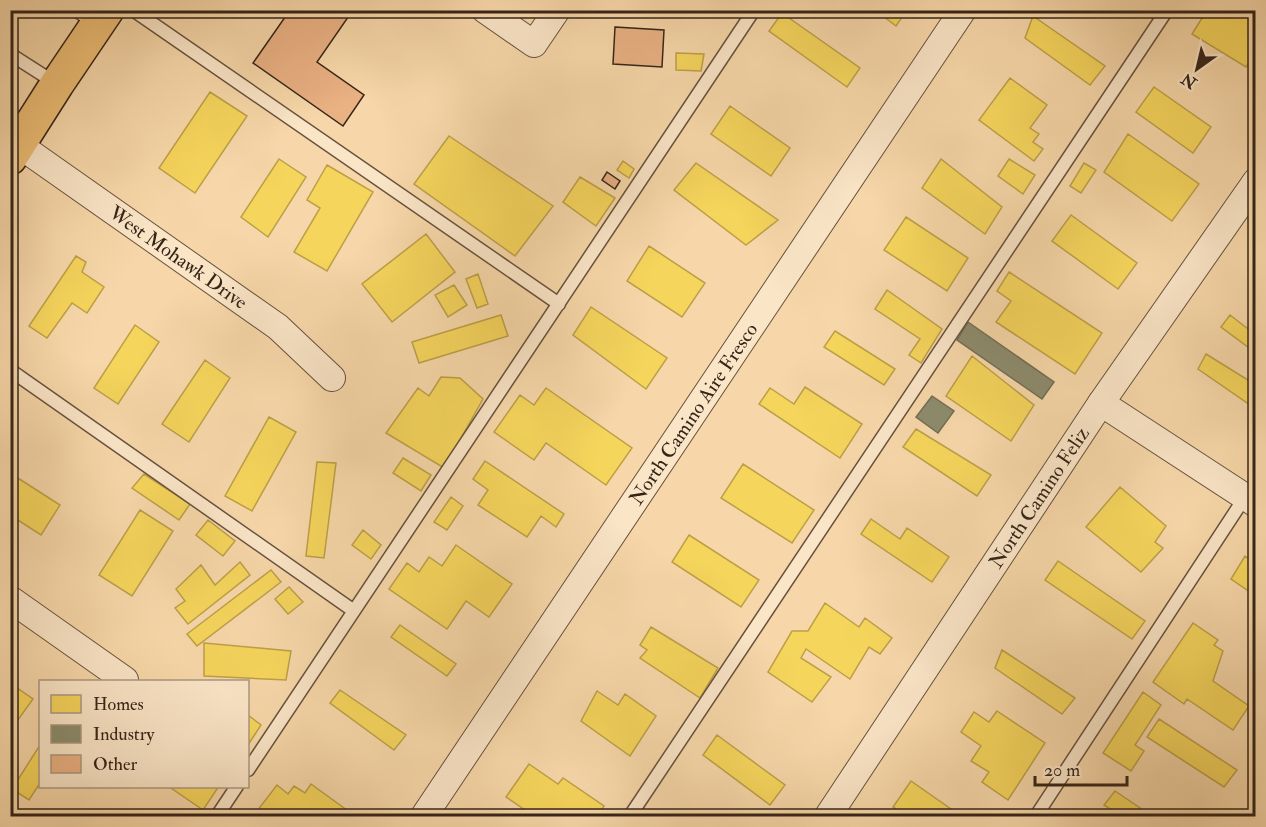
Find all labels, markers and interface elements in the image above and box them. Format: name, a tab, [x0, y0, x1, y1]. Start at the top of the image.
north arrow	[1167, 39, 1227, 99]
text: N	[1177, 68, 1202, 93]
street label: West Mohawk Drive	[103, 200, 252, 315]
street label: North Camino Aire Fresco	[624, 318, 763, 510]
street label: North Camino Feliz	[983, 422, 1095, 573]
legend	[39, 680, 249, 788]
text: Homes	[93, 693, 144, 716]
text: Industry	[93, 723, 155, 746]
scale bar	[1035, 749, 1126, 787]
text: Other	[93, 753, 137, 776]
text: 20 m	[1044, 759, 1080, 782]

